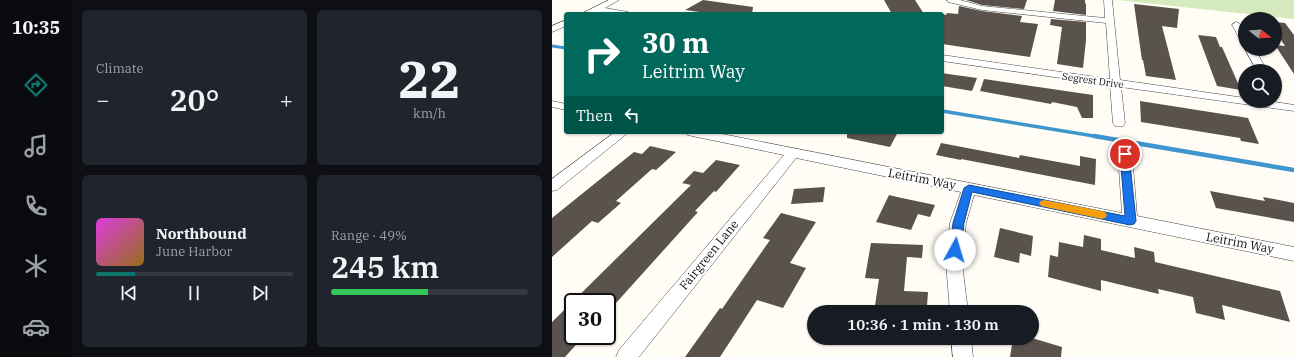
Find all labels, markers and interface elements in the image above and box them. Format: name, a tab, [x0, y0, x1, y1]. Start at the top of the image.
north arrow	[1238, 12, 1282, 56]
map controls	[1238, 12, 1282, 108]
text: 10:35	[12, 16, 60, 39]
text: 30 m	[642, 24, 709, 61]
icon: right	[576, 28, 628, 80]
text: 22	[398, 45, 461, 112]
text: Climate	[96, 60, 143, 77]
text: Leitrim Way	[642, 60, 745, 83]
button: search	[1238, 64, 1282, 108]
street label: Segrest Drive	[1061, 70, 1125, 91]
icon: directions	[22, 71, 50, 99]
text: 20°	[169, 80, 220, 119]
text: −	[96, 85, 109, 114]
text: +	[280, 85, 293, 114]
icon: left	[621, 104, 643, 126]
text: km/h	[413, 105, 446, 122]
text: Then	[576, 106, 613, 125]
icon: music	[22, 132, 50, 160]
pin	[1108, 137, 1142, 171]
icon: arrive	[1114, 143, 1136, 165]
street label: Leitrim Way	[887, 165, 958, 193]
icon: phone	[22, 192, 50, 220]
street label: Fairgreen Lane	[676, 217, 741, 293]
text: Northbound	[156, 224, 247, 243]
text: Range · 49%	[331, 227, 407, 244]
position arrow	[934, 229, 976, 271]
street label: Leitrim Way	[1205, 229, 1276, 257]
text: June Harbor	[156, 243, 232, 260]
text: 245 km	[331, 247, 439, 286]
icon: climate	[22, 252, 50, 280]
icon: previous	[118, 282, 140, 304]
icon: pause	[183, 282, 205, 304]
icon: next	[249, 282, 271, 304]
speed limit sign: 30	[564, 293, 616, 345]
icon: car	[22, 313, 50, 341]
text: 10:36 · 1 min · 130 m	[847, 315, 999, 334]

